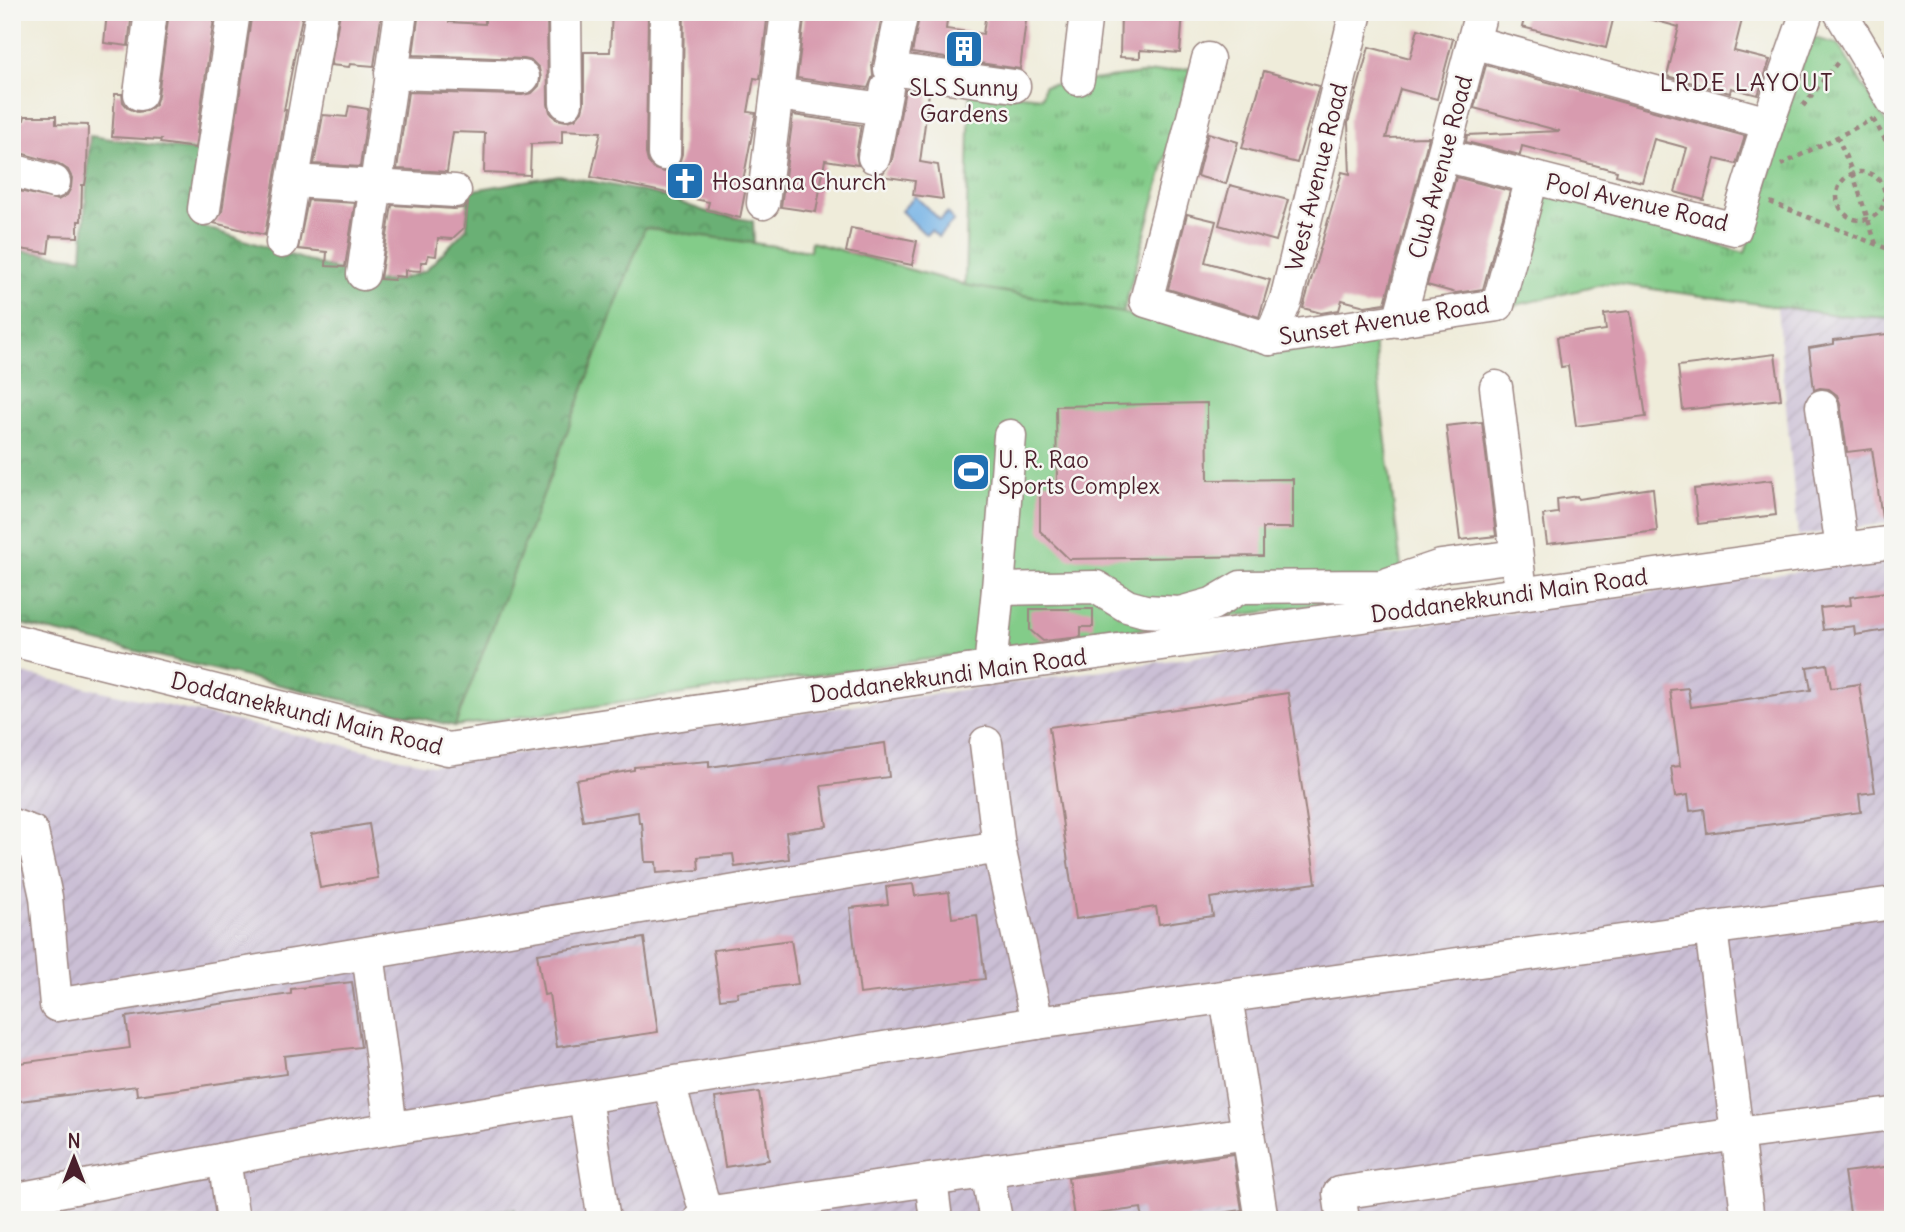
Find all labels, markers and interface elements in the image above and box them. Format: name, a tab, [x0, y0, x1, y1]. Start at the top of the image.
building icon: SLS Sunny Gardens	[943, 28, 985, 70]
district label: LRDE LAYOUT	[1659, 67, 1835, 97]
street label: Club Avenue Road	[1402, 72, 1478, 262]
place label: SLS Sunny Gardens	[909, 73, 1019, 128]
street label: West Avenue Road	[1279, 80, 1353, 274]
church icon: Hosanna Church	[664, 160, 706, 202]
place label: Hosanna Church	[712, 167, 886, 196]
street label: Pool Avenue Road	[1543, 167, 1731, 237]
street label: Sunset Avenue Road	[1277, 289, 1491, 351]
place label: U. R. Rao Sports Complex	[998, 445, 1160, 500]
sports icon: U. R. Rao Sports Complex	[950, 451, 992, 493]
street label: Doddanekkundi Main Road	[1369, 561, 1649, 629]
street label: Doddanekkundi Main Road	[808, 641, 1088, 709]
street label: Doddanekkundi Main Road	[168, 665, 446, 761]
north arrow	[38, 1124, 108, 1194]
text: N	[67, 1129, 81, 1153]

